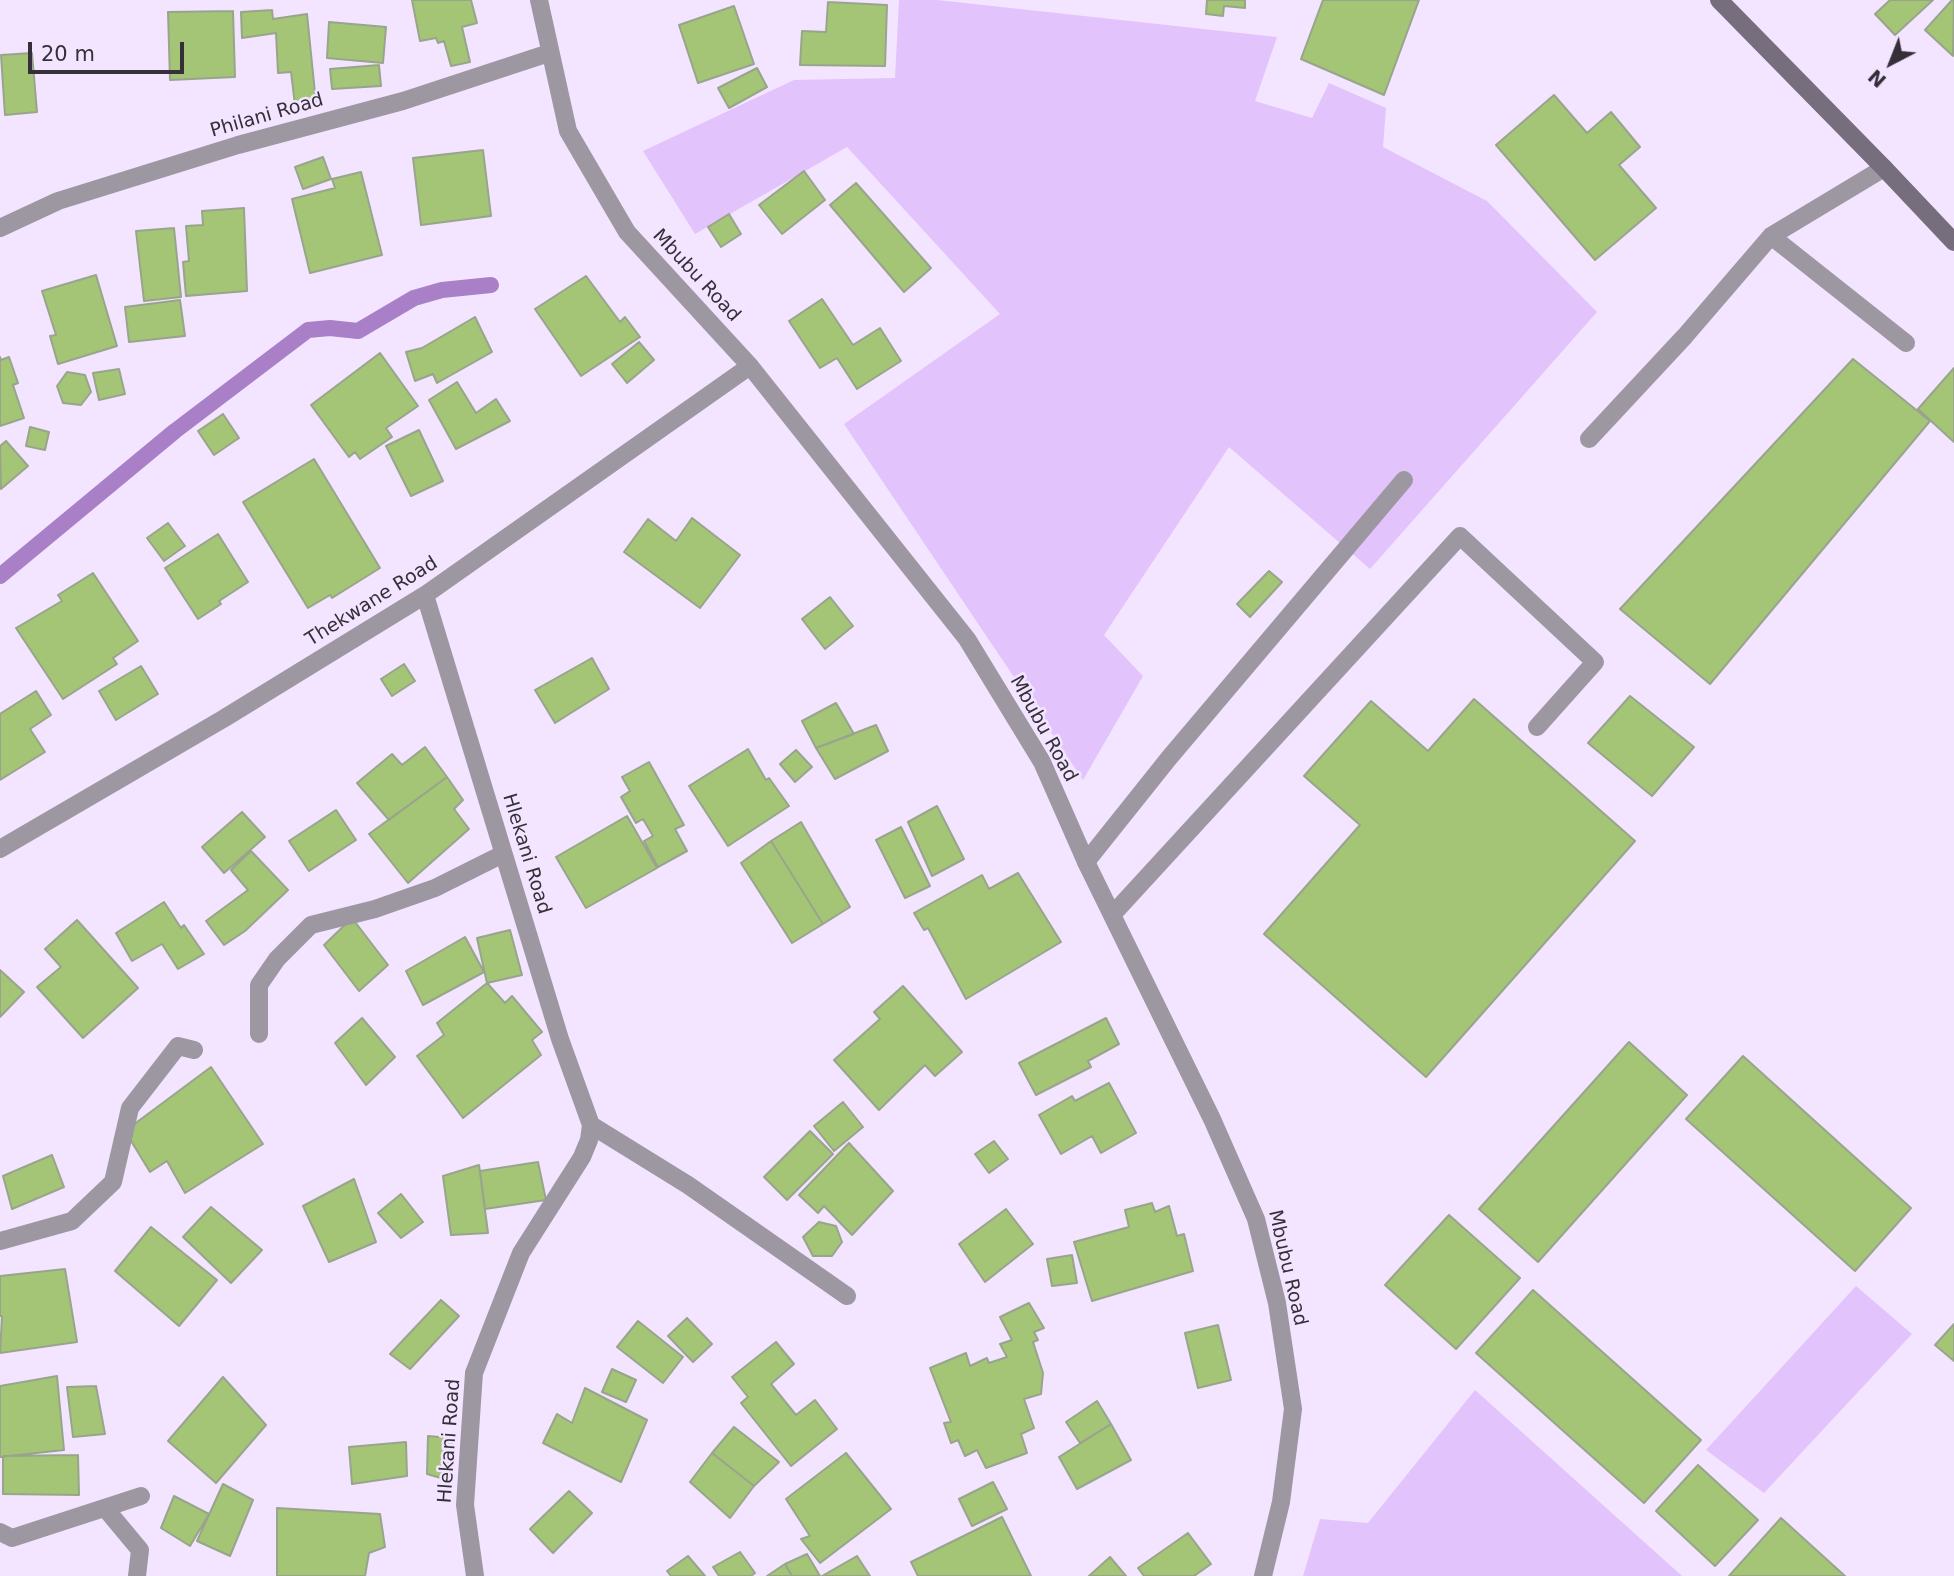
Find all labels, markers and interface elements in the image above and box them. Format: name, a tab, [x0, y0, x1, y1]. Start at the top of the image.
scale bar	[32, 28, 187, 72]
north arrow	[1856, 28, 1926, 98]
text: 20 m	[41, 42, 95, 66]
text: N	[1864, 65, 1890, 92]
street label: Philani Road	[208, 89, 326, 143]
street label: Mbubu Road	[647, 225, 745, 327]
street label: Thekwane Road	[302, 552, 442, 652]
street label: Mbubu Road	[1004, 672, 1082, 786]
street label: Hlekani Road	[497, 791, 555, 917]
street label: Mbubu Road	[1263, 1208, 1311, 1328]
street label: Hlekani Road	[434, 1378, 466, 1504]

